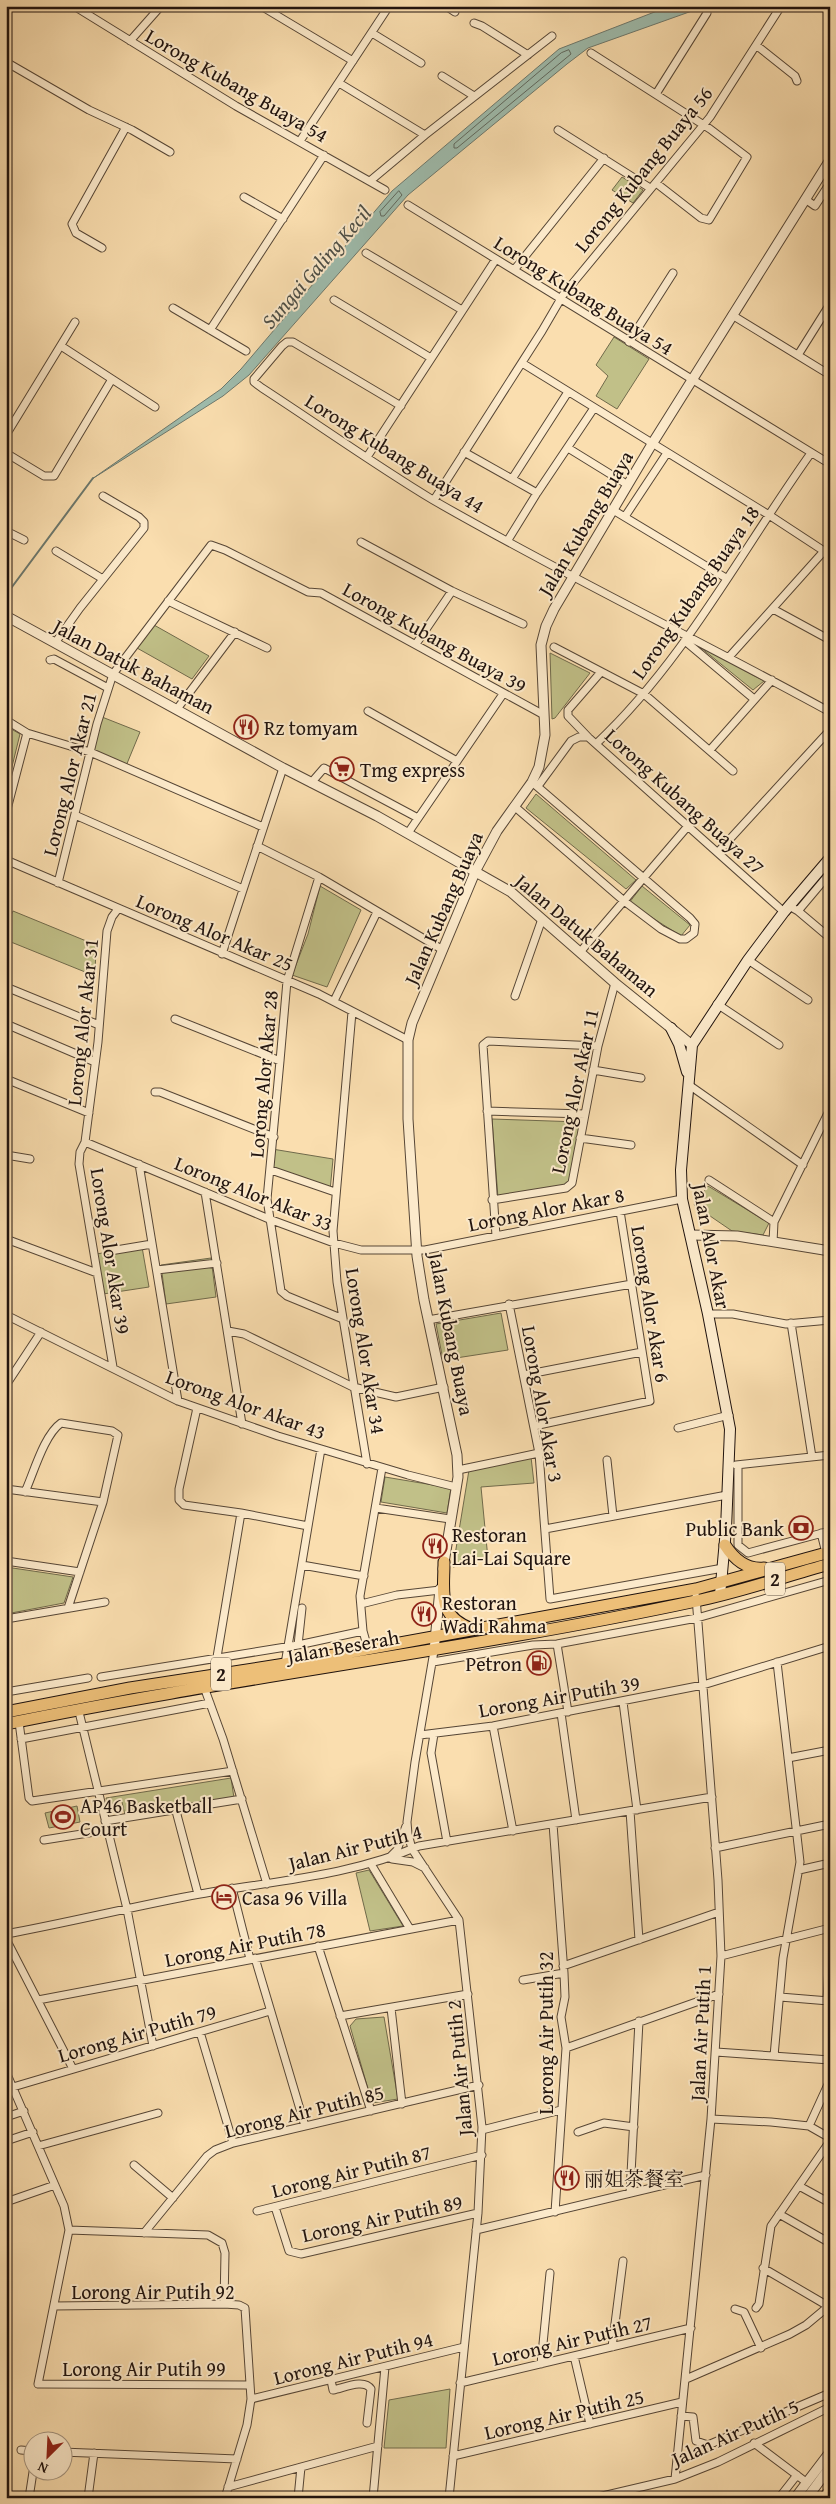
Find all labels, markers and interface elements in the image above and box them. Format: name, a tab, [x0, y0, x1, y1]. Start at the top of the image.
street label: Lorong Kubang Buaya 54	[140, 21, 334, 149]
street label: Lorong Kubang Buaya 56	[567, 80, 719, 258]
water label: Sungai Galing Kecil	[254, 199, 378, 335]
street label: Lorong Kubang Buaya 54	[489, 228, 679, 362]
street label: Lorong Kubang Buaya 44	[300, 386, 490, 520]
street label: Jalan Kubang Buaya	[528, 444, 640, 604]
street label: Lorong Kubang Buaya 18	[624, 499, 766, 685]
street label: Lorong Kubang Buaya 39	[338, 574, 532, 700]
street label: Jalan Datuk Bahaman	[46, 610, 220, 721]
street label: Lorong Alor Akar 21	[35, 689, 103, 859]
place label: Rz tomyam	[264, 713, 358, 742]
restaurant icon: Rz tomyam	[233, 714, 259, 740]
street label: Lorong Kubang Buaya 27	[599, 721, 771, 881]
place label: Tmg express	[360, 755, 465, 784]
supermarket icon: Tmg express	[329, 756, 355, 782]
street label: Jalan Kubang Buaya	[395, 826, 490, 992]
street label: Jalan Datuk Bahaman	[507, 864, 665, 1004]
street label: Lorong Alor Akar 25	[132, 886, 298, 978]
street label: Lorong Alor Akar 31	[59, 937, 105, 1107]
street label: Lorong Alor Akar 28	[241, 989, 285, 1159]
street label: Lorong Alor Akar 11	[542, 1006, 606, 1176]
street label: Lorong Alor Akar 33	[171, 1148, 337, 1238]
street label: Lorong Alor Akar 39	[84, 1166, 138, 1336]
street label: Jalan Alor Akar	[685, 1178, 738, 1311]
street label: Lorong Alor Akar 8	[466, 1180, 626, 1238]
street label: Lorong Alor Akar 6	[624, 1224, 678, 1384]
street label: Jalan Kubang Buaya	[421, 1247, 482, 1418]
street label: Lorong Alor Akar 34	[339, 1266, 393, 1436]
street label: Lorong Alor Akar 3	[515, 1324, 571, 1484]
street label: Lorong Alor Akar 43	[162, 1362, 330, 1446]
place label: Public Bank	[685, 1514, 785, 1543]
bank icon: Public Bank	[788, 1515, 814, 1541]
place label: Restoran Lai-Lai Square	[452, 1520, 571, 1572]
restaurant icon: Restoran Lai-Lai Square	[422, 1533, 448, 1559]
road number: 2	[765, 1562, 785, 1596]
place label: Restoran Wadi Rahma	[442, 1588, 547, 1640]
restaurant icon: Restoran Wadi Rahma	[411, 1601, 437, 1627]
street label: Jalan Beserah	[282, 1622, 401, 1671]
place label: Petron	[465, 1649, 522, 1678]
fuel station icon: Petron	[526, 1650, 552, 1676]
road number: 2	[211, 1658, 231, 1690]
street label: Lorong Air Putih 39	[476, 1668, 642, 1724]
place label: AP46 Basketball Court	[80, 1791, 213, 1843]
sports icon: AP46 Basketball Court	[50, 1804, 76, 1830]
street label: Jalan Air Putih 4	[282, 1816, 425, 1878]
place label: Casa 96 Villa	[242, 1883, 348, 1912]
hotel icon: Casa 96 Villa	[211, 1884, 237, 1910]
street label: Lorong Air Putih 78	[162, 1914, 328, 1974]
street label: Lorong Air Putih 32	[531, 1951, 560, 2115]
street label: Jalan Air Putih 1	[682, 1964, 718, 2105]
street label: Lorong Air Putih 79	[55, 1997, 219, 2069]
street label: Jalan Air Putih 2	[439, 1999, 480, 2140]
street label: Lorong Air Putih 85	[221, 2077, 387, 2145]
street label: Lorong Air Putih 87	[268, 2137, 434, 2205]
place label: 丽姐茶餐室	[584, 2164, 684, 2193]
restaurant icon: 丽姐茶餐室	[554, 2165, 580, 2191]
street label: Lorong Air Putih 89	[299, 2187, 465, 2249]
street label: Lorong Air Putih 92	[71, 2277, 235, 2306]
street label: Lorong Air Putih 27	[489, 2308, 655, 2372]
street label: Lorong Air Putih 94	[270, 2324, 436, 2392]
street label: Lorong Air Putih 99	[62, 2354, 226, 2383]
street label: Lorong Air Putih 25	[481, 2382, 647, 2446]
street label: Jalan Air Putih 5	[664, 2391, 803, 2474]
north arrow	[22, 2432, 72, 2482]
text: N	[34, 2457, 51, 2479]

